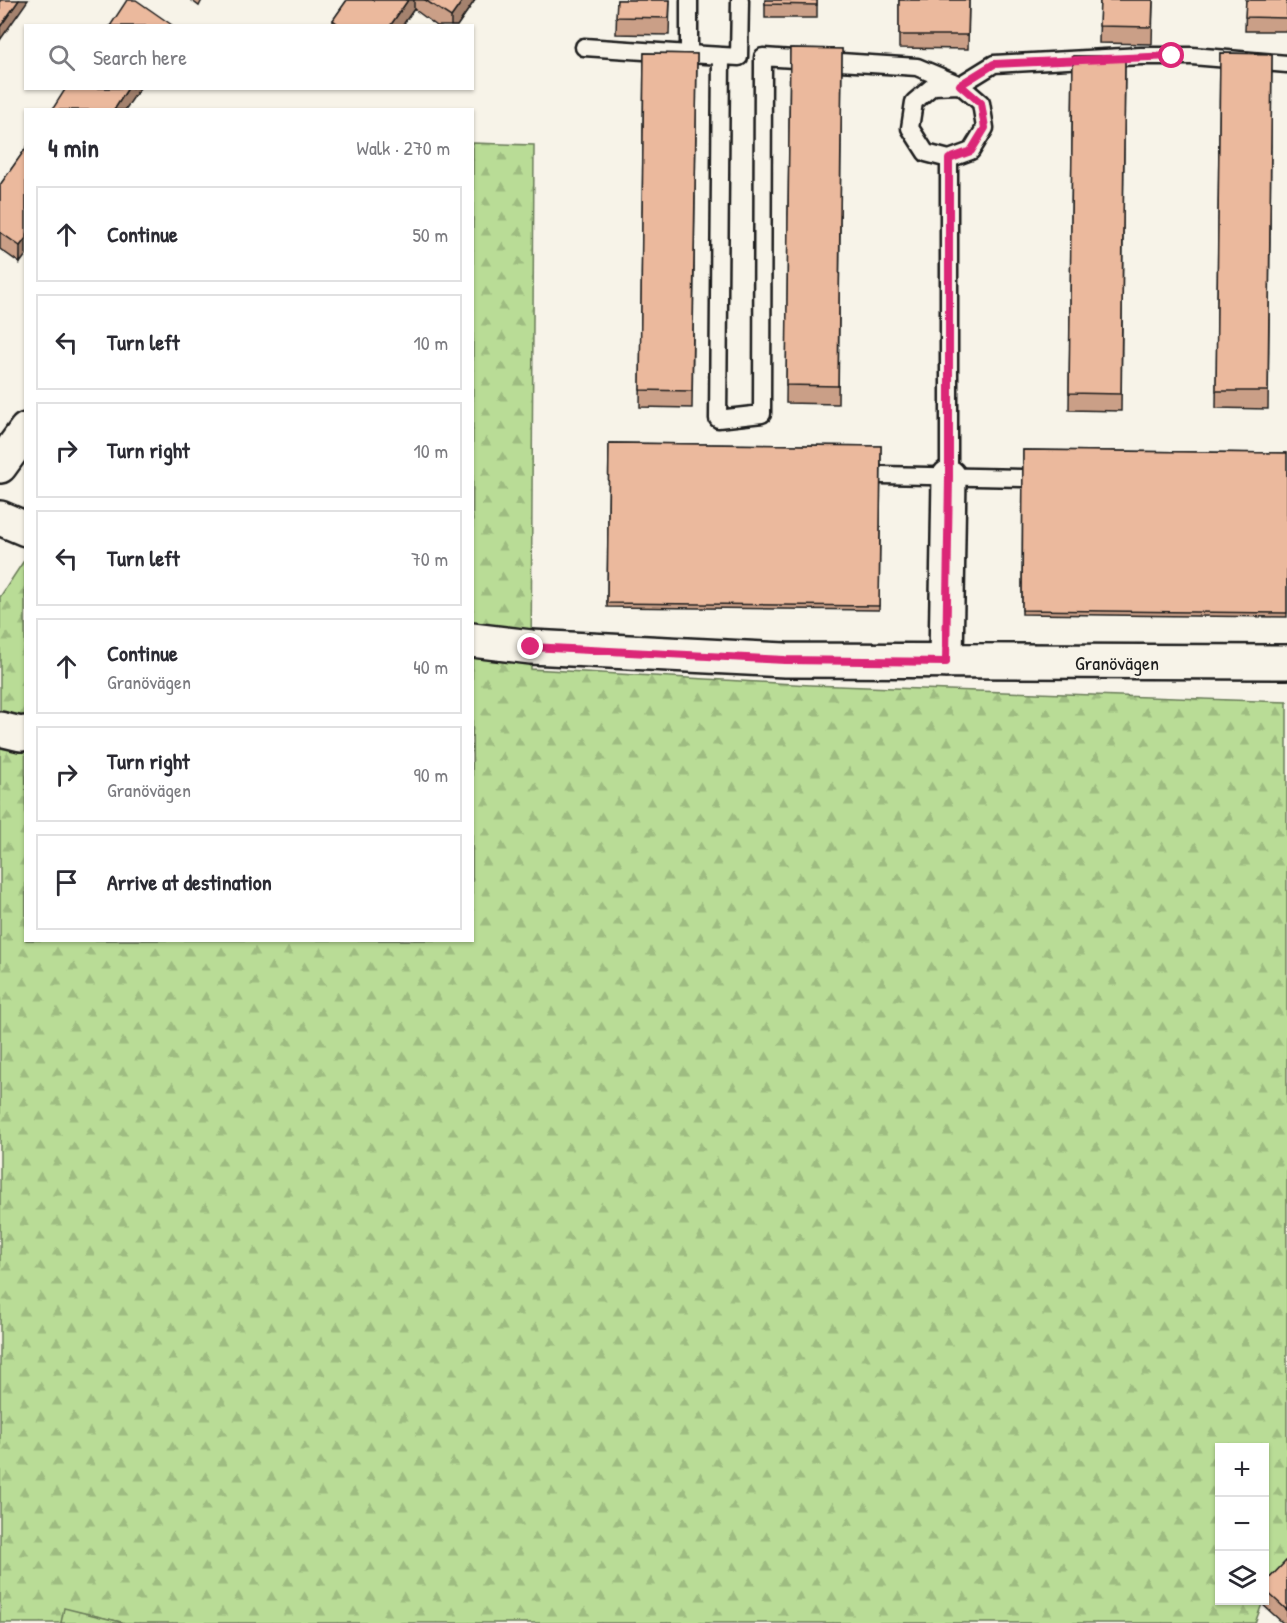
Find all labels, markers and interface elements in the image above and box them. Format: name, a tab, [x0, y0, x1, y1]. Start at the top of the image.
search box	[24, 24, 474, 90]
icon: search	[45, 41, 78, 74]
text: Search here	[93, 42, 187, 72]
route start	[1158, 42, 1184, 68]
text: 4 min	[48, 130, 99, 165]
text: Walk · 270 m	[357, 134, 450, 161]
icon: ahead	[50, 218, 83, 251]
text: Continue	[107, 219, 178, 249]
text: 50 m	[412, 221, 448, 248]
icon: left	[50, 326, 83, 359]
text: Turn left	[107, 327, 180, 357]
text: 10 m	[414, 329, 448, 356]
icon: right	[50, 434, 83, 467]
text: Turn right	[107, 435, 190, 465]
text: 10 m	[414, 437, 448, 464]
icon: left	[50, 542, 83, 575]
text: Turn left	[107, 543, 180, 573]
text: 70 m	[411, 545, 448, 572]
route end	[517, 633, 543, 659]
text: Continue	[107, 638, 178, 668]
street label: Granövägen	[1075, 649, 1159, 676]
icon: ahead	[50, 650, 83, 683]
text: 40 m	[413, 653, 448, 680]
text: Granövägen	[107, 668, 191, 695]
text: Turn right	[107, 746, 190, 776]
icon: right	[50, 758, 83, 791]
text: 90 m	[414, 761, 448, 788]
text: Granövägen	[107, 776, 191, 803]
icon: arrive	[50, 866, 83, 899]
text: Arrive at destination	[107, 867, 272, 897]
map controls	[1215, 1443, 1269, 1605]
button: +	[1215, 1443, 1269, 1497]
button: −	[1215, 1497, 1269, 1551]
button: layers	[1215, 1551, 1269, 1605]

